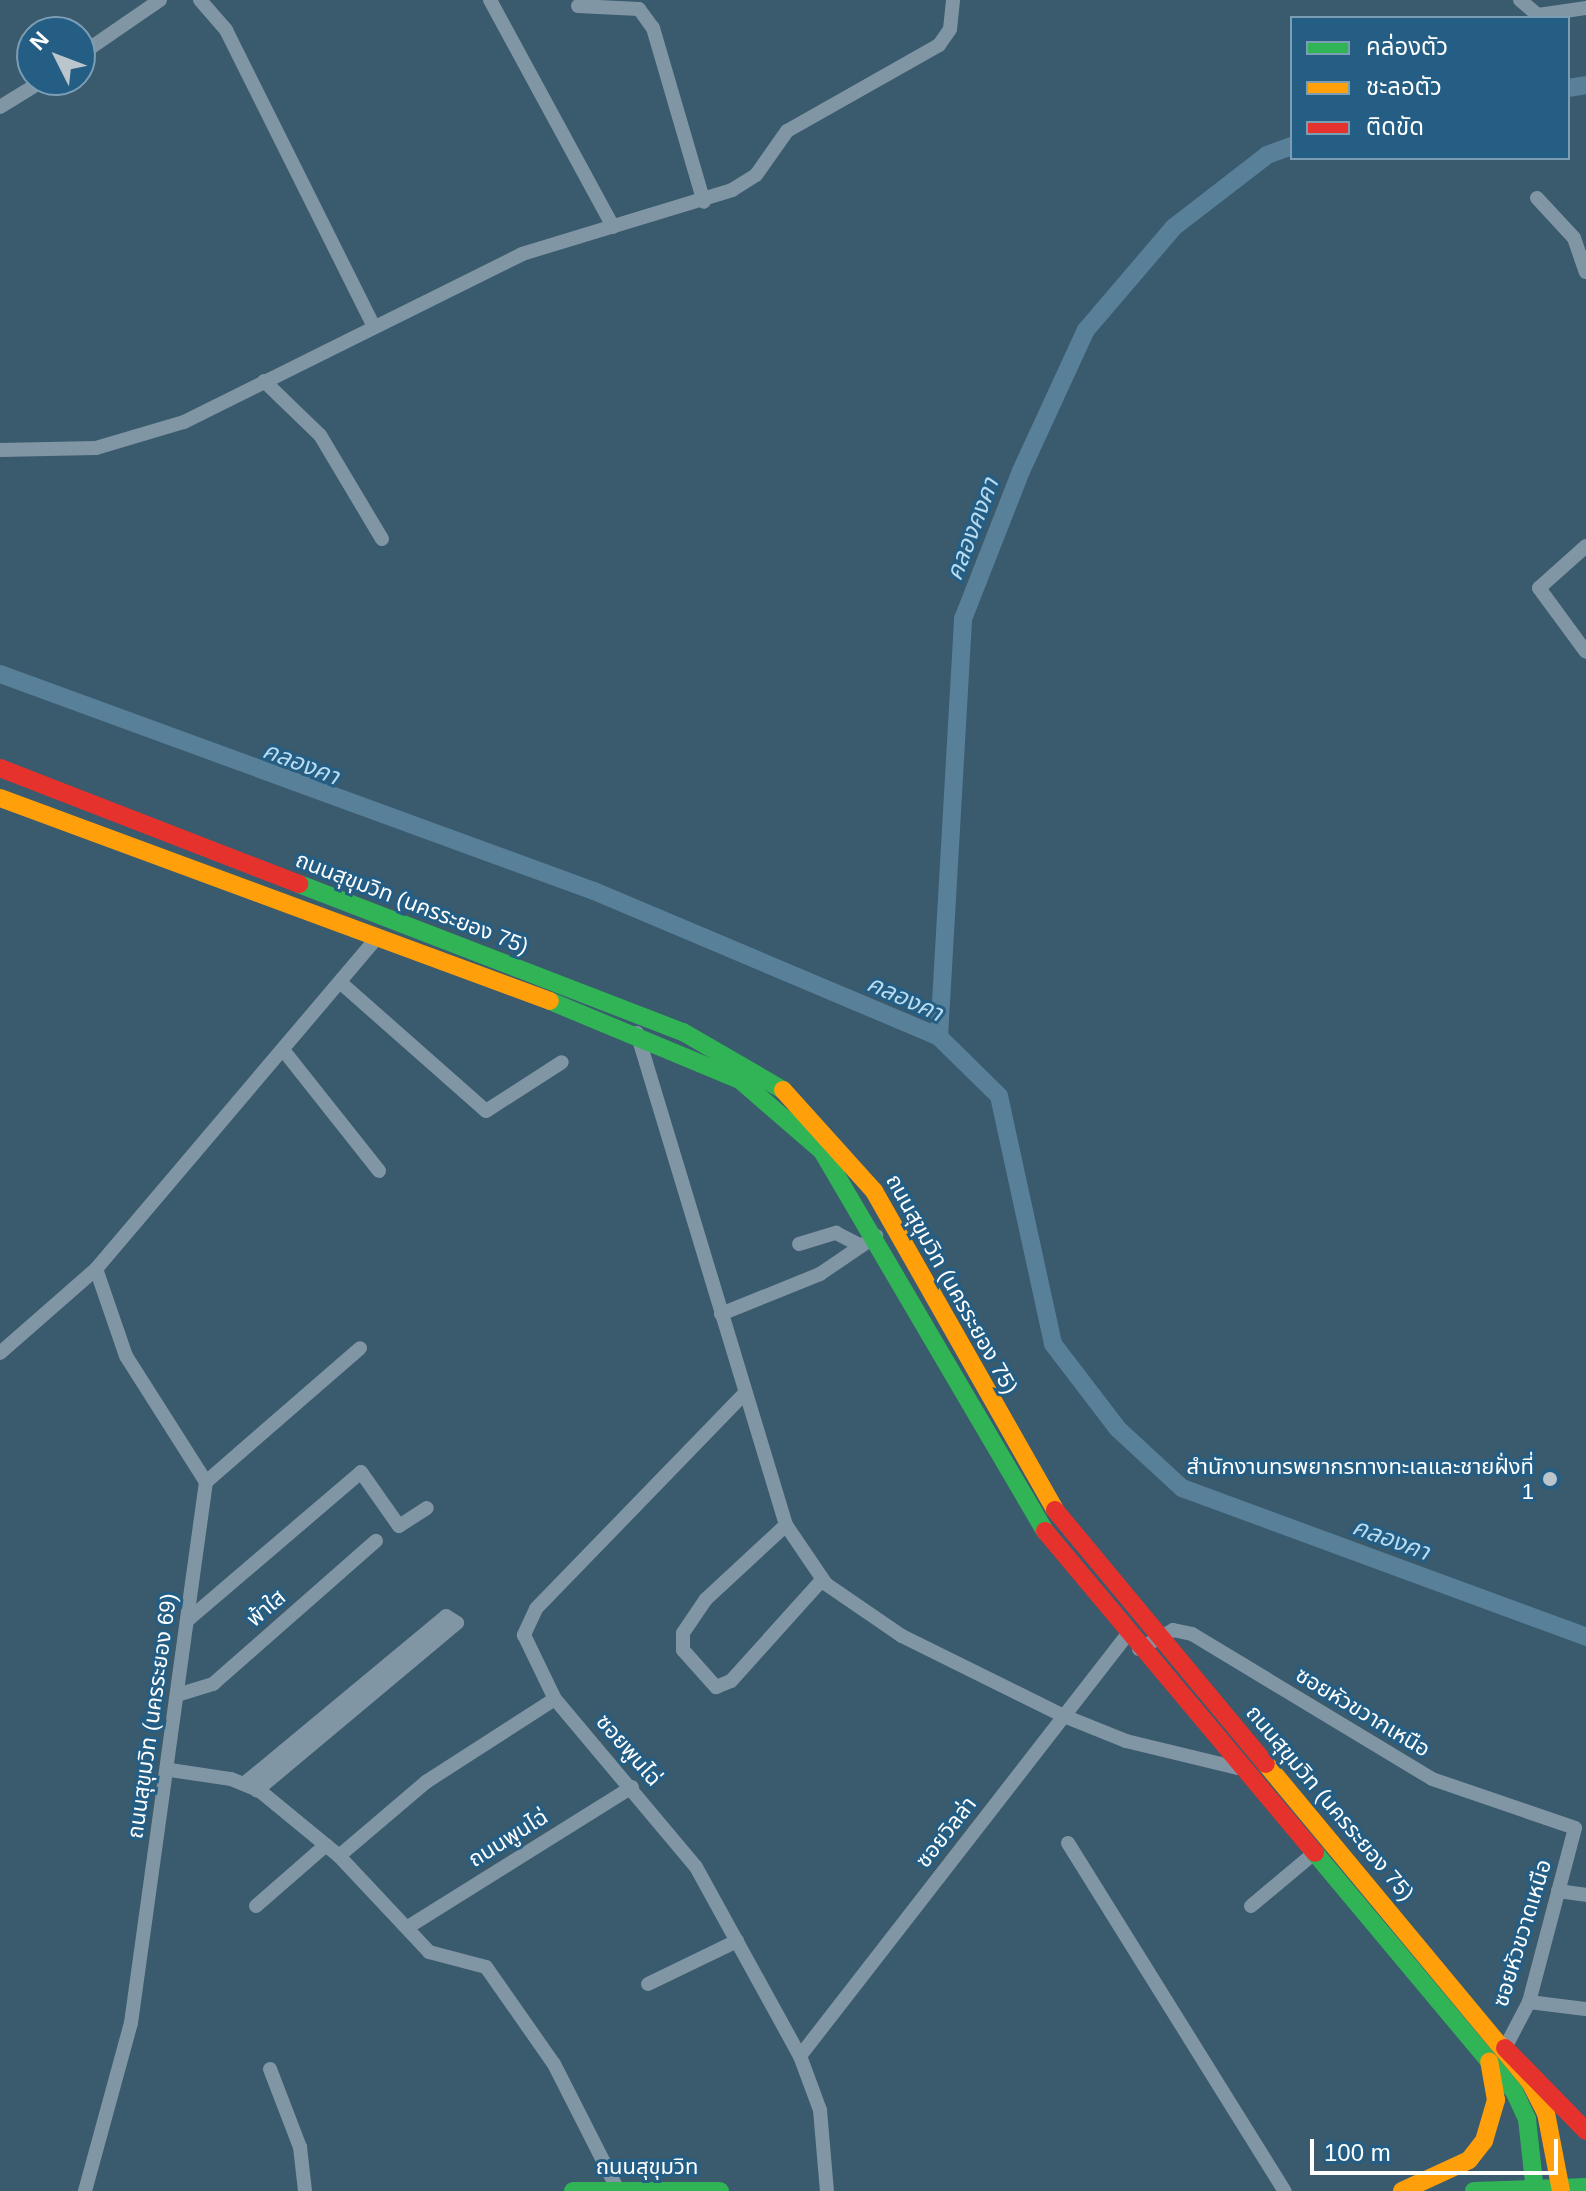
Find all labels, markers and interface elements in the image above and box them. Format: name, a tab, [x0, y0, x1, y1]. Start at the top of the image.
north arrow	[16, 16, 96, 96]
legend	[1290, 16, 1570, 160]
text: N	[25, 27, 54, 55]
text: คล่องตัว	[1366, 33, 1448, 60]
text: ชะลอตัว	[1366, 73, 1442, 100]
text: ติดขัด	[1366, 113, 1424, 140]
water label: คลองคงคา	[939, 474, 1005, 584]
water label: คลองคา	[259, 735, 343, 791]
street label: ถนนสุขุมวิท (นครระยอง 75)	[292, 846, 532, 960]
water label: คลองคา	[863, 969, 947, 1027]
street label: ถนนสุขุมวิท (นครระยอง 75)	[881, 1169, 1023, 1399]
place label: สำนักงานทรพยากรทางทะเลและชายฝั่งที่ 1	[1186, 1453, 1534, 1504]
marker: สำนักงานทรพยากรทางทะเลและชายฝั่งที่ 1	[1541, 1470, 1559, 1488]
water label: คลองคา	[1349, 1512, 1433, 1566]
street label: พ้าใส	[241, 1584, 291, 1632]
street label: ถนนสุขุมวิท (นครระยอง 69)	[122, 1592, 182, 1840]
street label: ซอยหัวขวากเหนือ	[1291, 1661, 1435, 1763]
street label: ถนนสุขุมวิท (นครระยอง 75)	[1240, 1700, 1420, 1906]
street label: ซอยพูนไฉ่	[591, 1709, 667, 1791]
street label: ซอยวิลล่า	[910, 1791, 982, 1873]
street label: ถนนพูนไฉ่	[463, 1803, 553, 1873]
street label: ซอยหัวขวาดเหนือ	[1487, 1856, 1557, 2010]
scale bar	[1314, 2123, 1562, 2173]
text: 100 m	[1324, 2139, 1391, 2166]
street label: ถนนสุขุมวิท	[596, 2154, 698, 2180]

